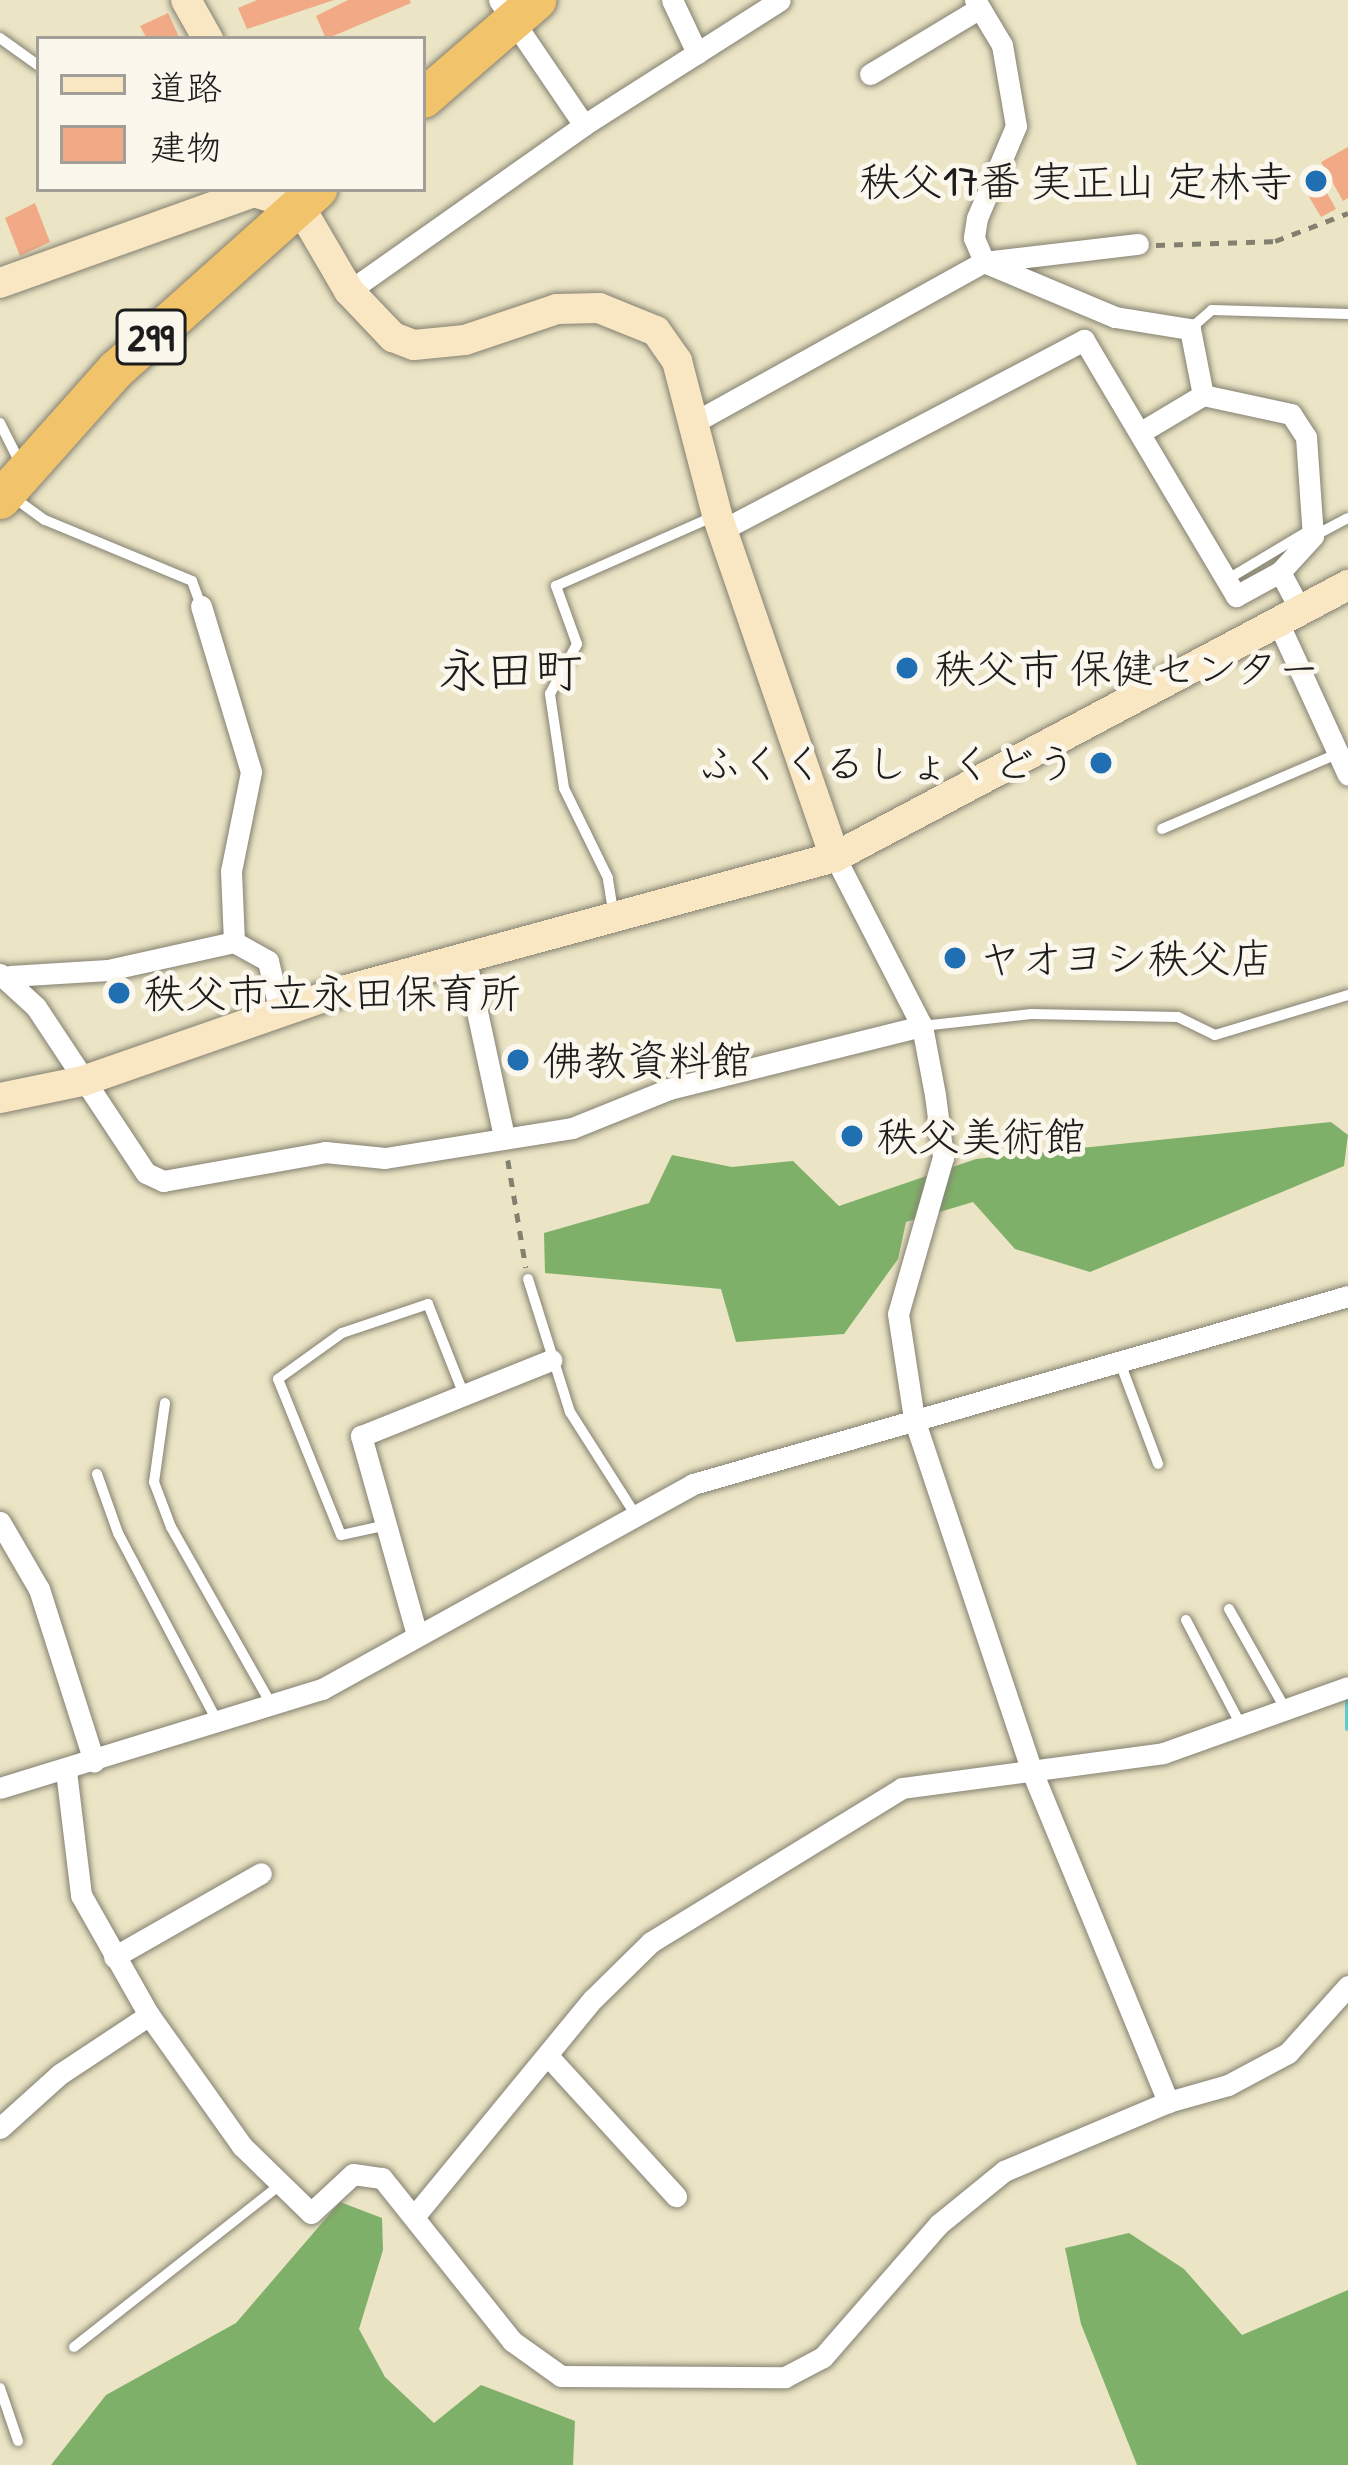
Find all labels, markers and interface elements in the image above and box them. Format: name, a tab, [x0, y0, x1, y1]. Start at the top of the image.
legend	[36, 36, 426, 192]
text: 道路	[150, 62, 222, 111]
text: 建物	[150, 122, 222, 171]
place label: 秩父17番 実正山 定林寺	[859, 156, 1292, 206]
marker: 秩父17番 実正山 定林寺	[1303, 168, 1329, 194]
road number: 299	[115, 304, 187, 370]
district label: 永田町	[438, 641, 582, 699]
place label: 秩父市 保健センター	[934, 643, 1322, 693]
marker: 秩父市 保健センター	[891, 652, 923, 684]
place label: ふくくるしょくどう	[699, 738, 1077, 788]
marker: ふくくるしょくどう	[1088, 750, 1114, 776]
place label: ヤオヨシ秩父店	[979, 933, 1273, 983]
marker: ヤオヨシ秩父店	[942, 945, 968, 971]
place label: 秩父市立永田保育所	[143, 968, 521, 1018]
marker: 秩父市立永田保育所	[106, 980, 132, 1006]
place label: 佛教資料館	[542, 1035, 752, 1085]
marker: 佛教資料館	[505, 1047, 531, 1073]
place label: 秩父美術館	[876, 1111, 1086, 1161]
marker: 秩父美術館	[839, 1123, 865, 1149]

